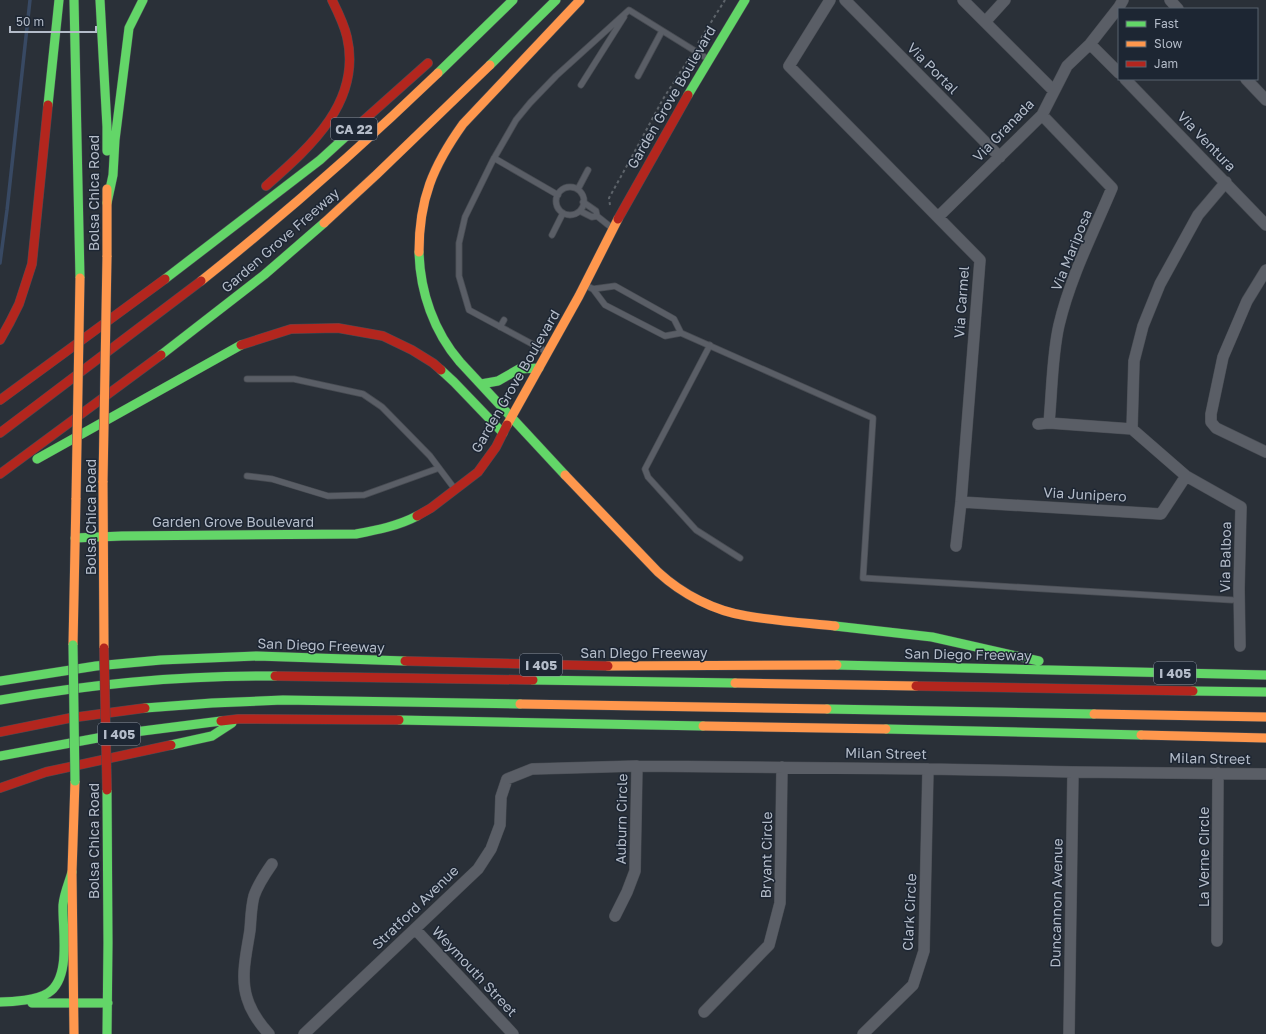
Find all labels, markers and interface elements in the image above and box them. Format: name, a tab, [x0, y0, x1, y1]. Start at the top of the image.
scale bar	[10, 8, 96, 34]
legend	[1118, 8, 1258, 80]
text: 50 m	[16, 14, 44, 29]
text: Fast	[1154, 16, 1179, 31]
street label: Garden Grove Boulevard	[623, 23, 719, 171]
text: Slow	[1154, 36, 1182, 51]
street label: Via Portal	[904, 39, 962, 97]
text: Jam	[1154, 56, 1178, 71]
street label: Via Granada	[969, 95, 1037, 165]
street label: Via Ventura	[1174, 107, 1240, 175]
road number: CA 22	[331, 118, 377, 140]
street label: Bolsa Chica Road	[85, 135, 102, 251]
street label: Garden Grove Freeway	[218, 184, 343, 296]
street label: Via Mariposa	[1047, 207, 1095, 293]
street label: Via Carmel	[950, 265, 972, 339]
street label: Garden Grove Boulevard	[467, 307, 563, 455]
street label: Bolsa Chica Road	[82, 459, 99, 575]
street label: Via Junipero	[1043, 483, 1127, 505]
street label: Garden Grove Boulevard	[152, 513, 314, 530]
street label: Via Balboa	[1216, 521, 1234, 593]
street label: San Diego Freeway	[257, 634, 385, 656]
street label: San Diego Freeway	[580, 644, 708, 661]
street label: San Diego Freeway	[904, 644, 1032, 664]
road number: I 405	[520, 654, 562, 676]
road number: I 405	[1154, 662, 1196, 684]
road number: I 405	[98, 723, 140, 745]
street label: Milan Street	[845, 744, 927, 762]
street label: Milan Street	[1169, 749, 1251, 767]
street label: Auburn Circle	[612, 773, 630, 865]
street label: Bolsa Chica Road	[85, 783, 102, 899]
street label: La Verne Circle	[1195, 807, 1212, 907]
street label: Bryant Circle	[757, 811, 775, 899]
street label: Duncannon Avenue	[1046, 838, 1066, 968]
street label: Stratford Avenue	[368, 862, 462, 952]
street label: Clark Circle	[898, 873, 920, 951]
street label: Weymouth Street	[429, 922, 521, 1020]

